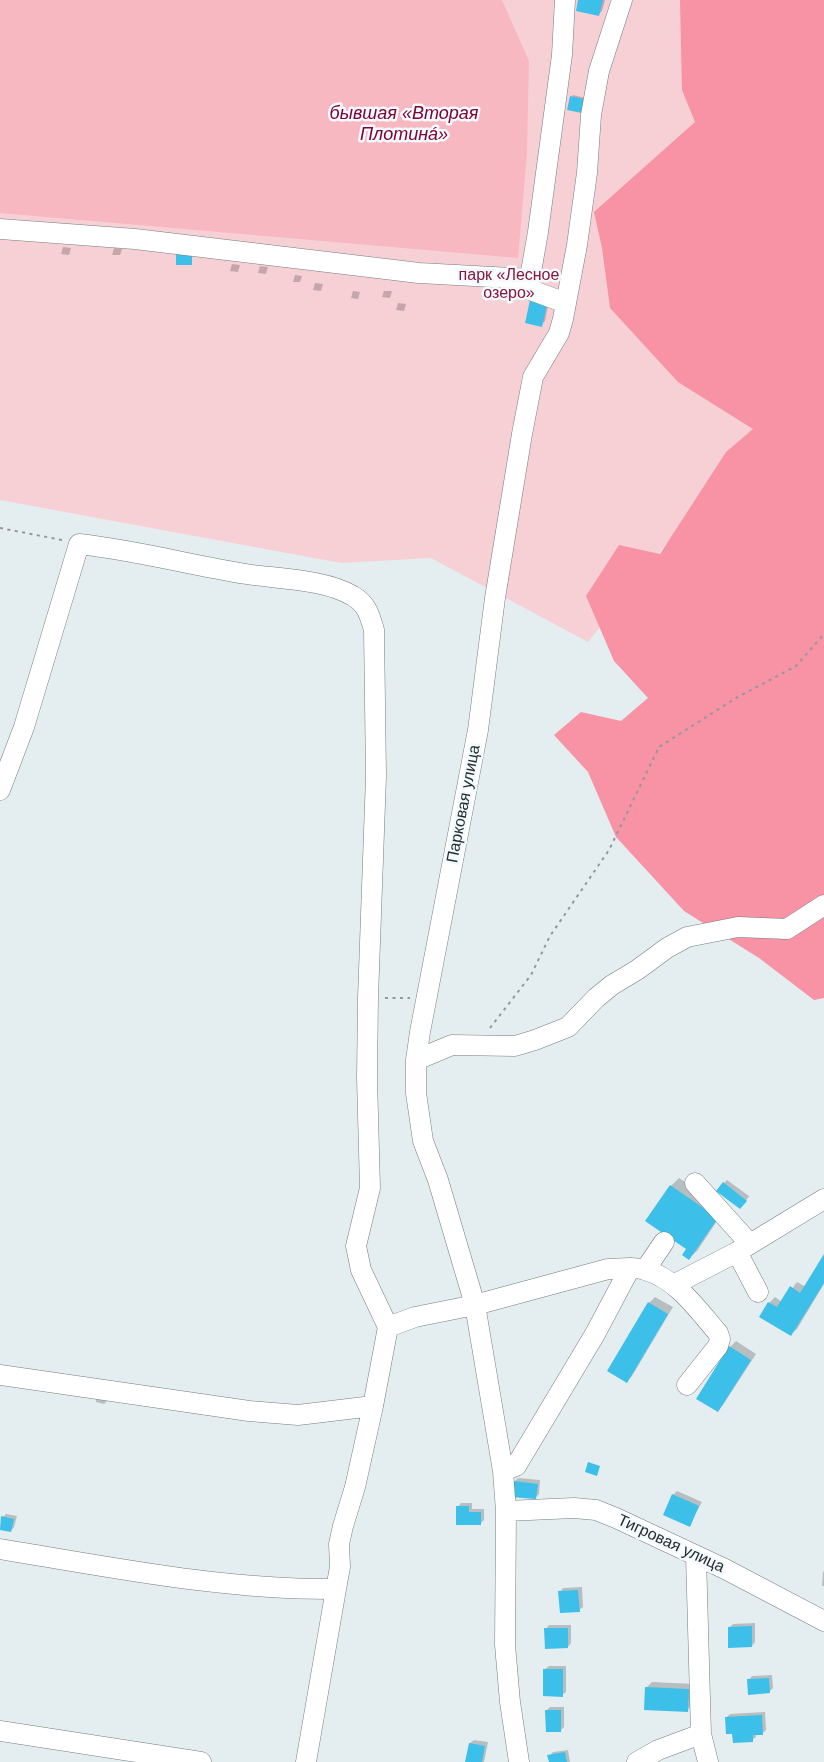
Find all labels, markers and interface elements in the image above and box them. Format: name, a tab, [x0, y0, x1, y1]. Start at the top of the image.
water label: бывшая «Вторая Плотинá»	[330, 103, 478, 146]
park label: парк «Лесное озеро»	[459, 266, 559, 304]
street label: Парковая улица	[443, 743, 485, 865]
street label: Тигровая улица	[614, 1511, 728, 1577]

